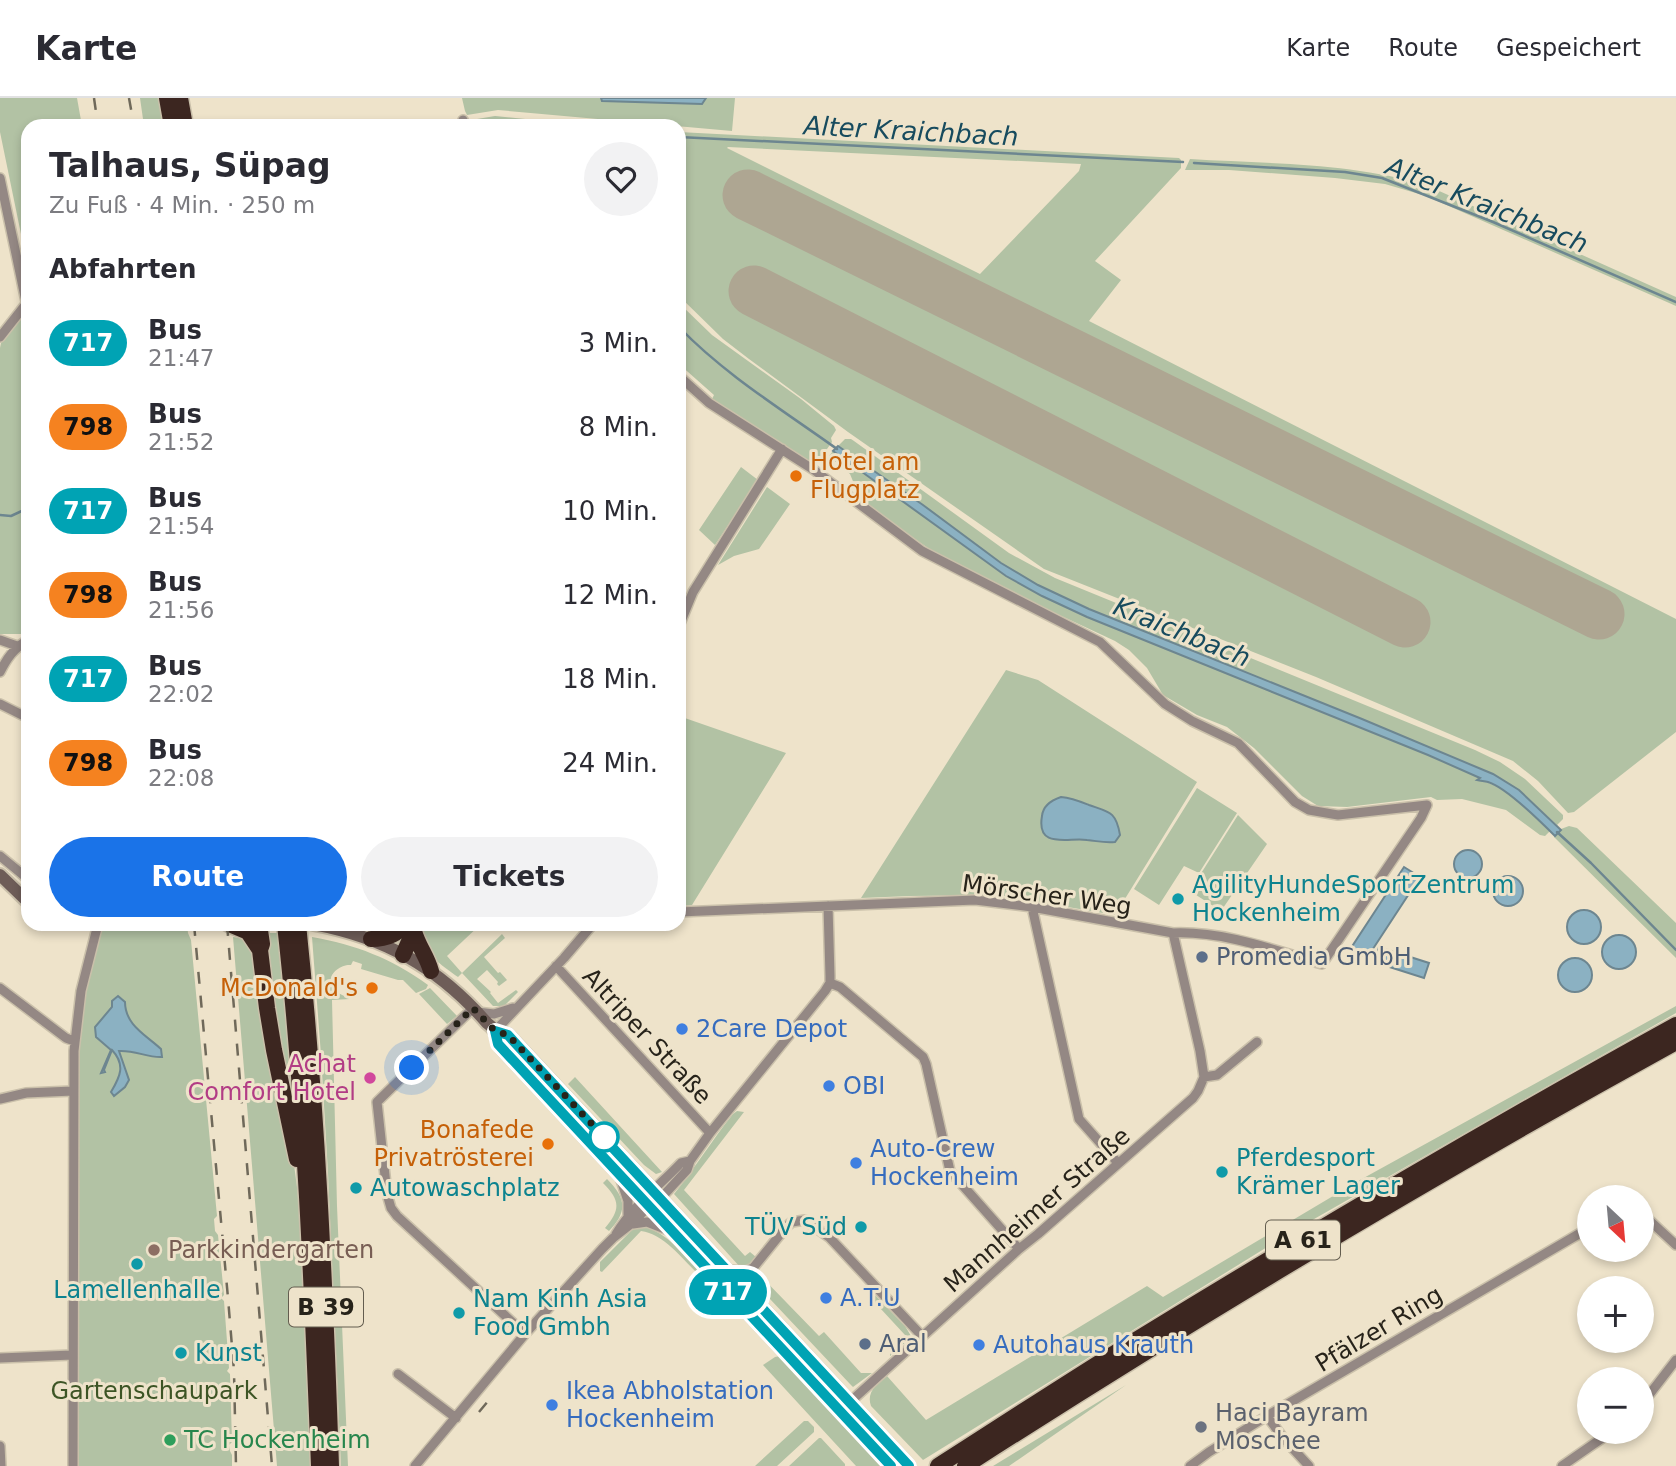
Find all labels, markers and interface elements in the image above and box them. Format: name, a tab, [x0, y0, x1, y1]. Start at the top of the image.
text: Karte	[35, 29, 137, 68]
text: Karte	[1286, 34, 1350, 62]
text: Route	[1388, 34, 1458, 62]
text: Gespeichert	[1496, 34, 1641, 62]
water label: Alter Kraichbach	[801, 110, 1019, 152]
button: heart	[584, 142, 658, 216]
text: Talhaus, Süpag	[49, 146, 331, 185]
water label: Alter Kraichbach	[1380, 150, 1592, 259]
text: Zu Fuß · 4 Min. · 250 m	[49, 192, 315, 218]
text: Abfahrten	[49, 254, 197, 284]
text: Bus	[148, 315, 202, 345]
text: 3 Min.	[579, 328, 658, 358]
text: 717	[63, 329, 113, 357]
text: 21:47	[148, 345, 214, 371]
text: Bus	[148, 399, 202, 429]
text: 8 Min.	[579, 412, 658, 442]
text: 798	[63, 413, 113, 441]
text: 21:52	[148, 429, 214, 455]
place label: Hotel am Flugplatz	[810, 448, 920, 504]
marker: Hotel am Flugplatz	[788, 468, 804, 484]
text: Bus	[148, 483, 202, 513]
text: 10 Min.	[562, 496, 658, 526]
text: 717	[63, 497, 113, 525]
text: 21:54	[148, 513, 214, 539]
text: Bus	[148, 567, 202, 597]
text: 12 Min.	[562, 580, 658, 610]
text: 798	[63, 581, 113, 609]
water label: Kraichbach	[1109, 591, 1255, 673]
text: 21:56	[148, 597, 214, 623]
text: Bus	[148, 651, 202, 681]
text: 18 Min.	[562, 664, 658, 694]
text: 717	[63, 665, 113, 693]
text: 22:02	[148, 681, 214, 707]
text: Bus	[148, 735, 202, 765]
text: 24 Min.	[562, 748, 658, 778]
text: 798	[63, 749, 113, 777]
text: 22:08	[148, 765, 214, 791]
button: Route	[49, 837, 347, 917]
button: Tickets	[361, 837, 658, 917]
street label: Mörscher Weg	[960, 869, 1134, 921]
place label: AgilityHundeSportZentrum Hockenheim	[1192, 871, 1514, 927]
marker: AgilityHundeSportZentrum Hockenheim	[1170, 891, 1186, 907]
place label: Promedia GmbH	[1216, 943, 1412, 971]
marker: Promedia GmbH	[1194, 949, 1210, 965]
street label: Altriper Straße	[577, 962, 717, 1110]
place label: McDonald's	[220, 974, 358, 1002]
marker: McDonald's	[364, 980, 380, 996]
place label: 2Care Depot	[696, 1015, 847, 1043]
marker: 2Care Depot	[674, 1021, 690, 1037]
place label: Achat Comfort Hotel	[188, 1050, 356, 1106]
your location	[394, 1050, 429, 1085]
marker: Achat Comfort Hotel	[362, 1070, 378, 1086]
place label: OBI	[843, 1072, 885, 1100]
marker: OBI	[821, 1078, 837, 1094]
place label: Bonafede Privatrösterei	[374, 1116, 534, 1172]
unlabelled marker	[589, 1122, 619, 1152]
street label: Mannheimer Straße	[938, 1122, 1136, 1298]
place label: Auto-Crew Hockenheim	[870, 1135, 1019, 1191]
marker: Bonafede Privatrösterei	[540, 1136, 556, 1152]
place label: Pferdesport Krämer Lager	[1236, 1144, 1400, 1200]
marker: Auto-Crew Hockenheim	[848, 1155, 864, 1171]
marker: Pferdesport Krämer Lager	[1214, 1164, 1230, 1180]
place label: Autowaschplatz	[370, 1174, 560, 1202]
marker: Autowaschplatz	[348, 1180, 364, 1196]
north arrow	[1577, 1185, 1654, 1262]
map controls	[1577, 1185, 1654, 1444]
place label: TÜV Süd	[744, 1212, 847, 1241]
marker: TÜV Süd	[853, 1219, 869, 1235]
road number: A 61	[1266, 1220, 1340, 1260]
place label: Parkkindergarten	[168, 1236, 374, 1264]
marker: Parkkindergarten	[146, 1242, 162, 1258]
marker: Lamellenhalle	[129, 1256, 145, 1272]
line badge: 717	[688, 1269, 768, 1315]
place label: Lamellenhalle	[53, 1276, 221, 1304]
button: +	[1577, 1276, 1654, 1353]
text: 717	[703, 1278, 753, 1306]
street label: Pfälzer Ring	[1311, 1280, 1447, 1378]
place label: A.T.U	[840, 1284, 901, 1312]
place label: Nam Kinh Asia Food Gmbh	[473, 1285, 647, 1341]
road number: B 39	[289, 1288, 363, 1326]
marker: A.T.U	[818, 1290, 834, 1306]
marker: Nam Kinh Asia Food Gmbh	[451, 1305, 467, 1321]
place label: Aral	[879, 1330, 927, 1358]
place label: Autohaus Krauth	[993, 1331, 1194, 1359]
marker: Aral	[857, 1336, 873, 1352]
marker: Autohaus Krauth	[971, 1337, 987, 1353]
place label: Kunst	[195, 1339, 262, 1367]
marker: Kunst	[173, 1345, 189, 1361]
button: −	[1577, 1367, 1654, 1444]
park label: Gartenschaupark	[50, 1377, 258, 1405]
place label: Ikea Abholstation Hockenheim	[566, 1377, 774, 1433]
marker: Ikea Abholstation Hockenheim	[544, 1397, 560, 1413]
place label: Haci Bayram Moschee	[1215, 1399, 1369, 1455]
marker: Haci Bayram Moschee	[1193, 1419, 1209, 1435]
place label: TC Hockenheim	[183, 1426, 371, 1454]
marker: TC Hockenheim	[162, 1432, 178, 1448]

